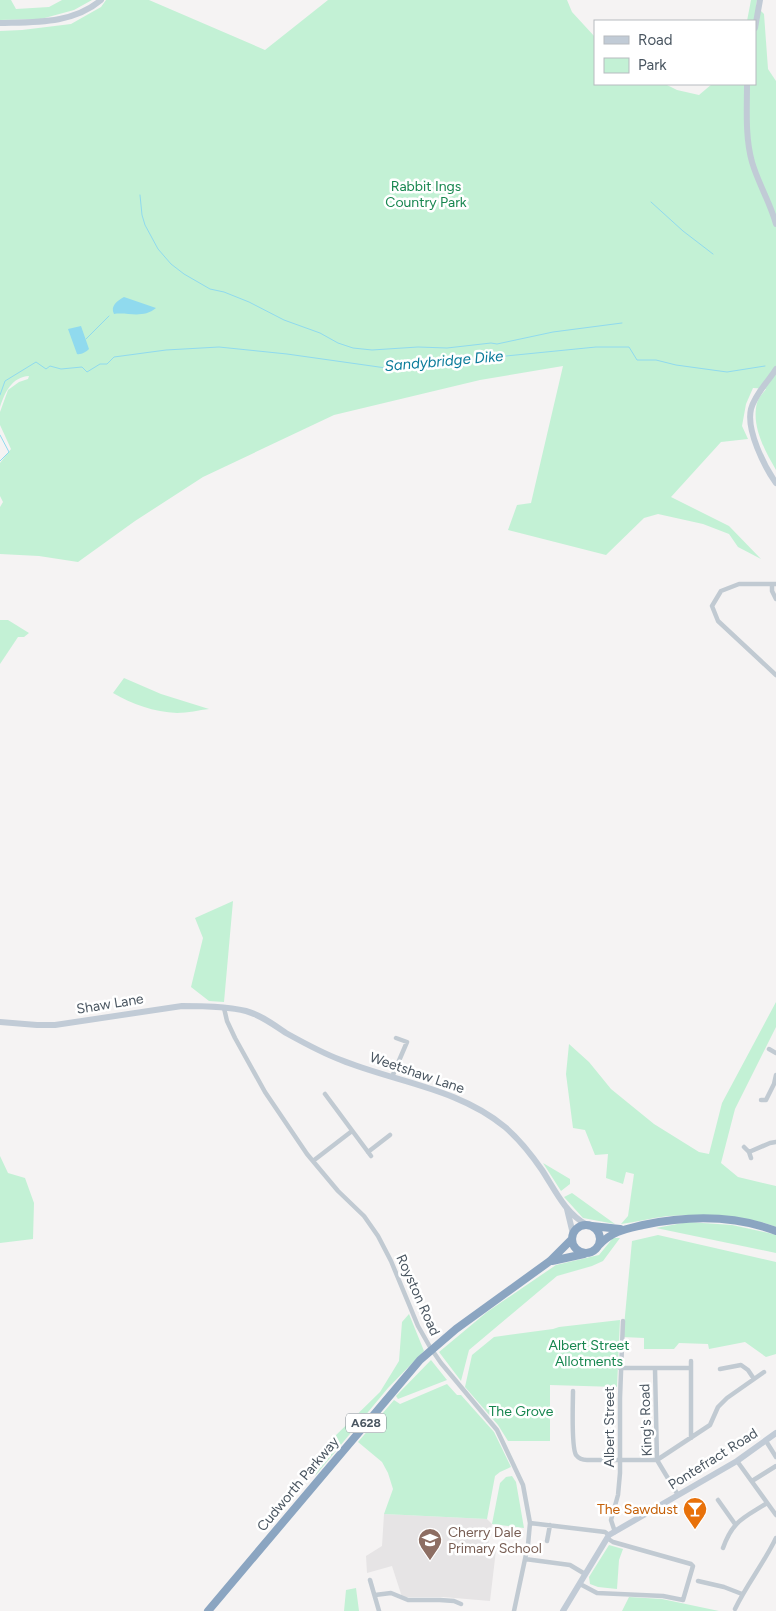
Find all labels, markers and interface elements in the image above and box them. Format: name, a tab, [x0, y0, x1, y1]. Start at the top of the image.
legend	[594, 20, 756, 85]
text: Road	[638, 31, 673, 49]
text: Park	[638, 56, 667, 74]
park label: Rabbit Ings Country Park	[385, 178, 467, 211]
water label: Sandybridge Dike	[384, 347, 504, 375]
street label: Shaw Lane	[75, 990, 145, 1018]
street label: Weetshaw Lane	[367, 1049, 467, 1097]
street label: Royston Road	[392, 1252, 444, 1338]
park label: Albert Street Allotments	[548, 1337, 630, 1370]
street label: King's Road	[636, 1383, 656, 1457]
street label: Albert Street	[601, 1386, 618, 1468]
park label: The Grove	[489, 1403, 554, 1420]
road number: A628	[346, 1414, 386, 1432]
street label: Pontefract Road	[665, 1425, 761, 1493]
street label: Cudworth Parkway	[254, 1433, 343, 1535]
bar icon: The Sawdust	[682, 1496, 708, 1530]
place label: The Sawdust	[597, 1501, 678, 1518]
place label: Cherry Dale Primary School	[448, 1524, 542, 1557]
school or university icon: Cherry Dale Primary School	[417, 1527, 443, 1561]

